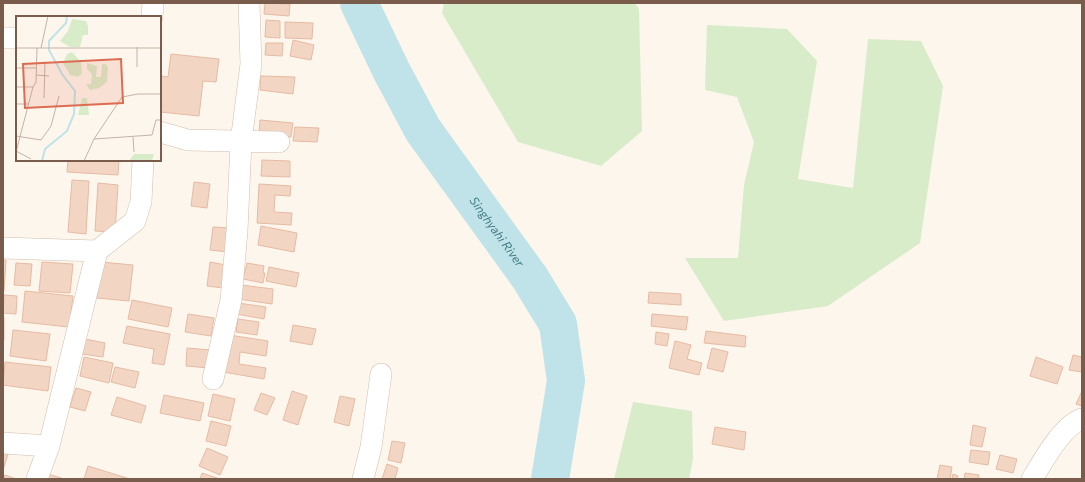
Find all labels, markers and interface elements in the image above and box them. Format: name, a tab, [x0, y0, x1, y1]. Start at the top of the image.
inset map	[16, 16, 161, 161]
water label: Singhyahi River	[467, 194, 528, 270]

